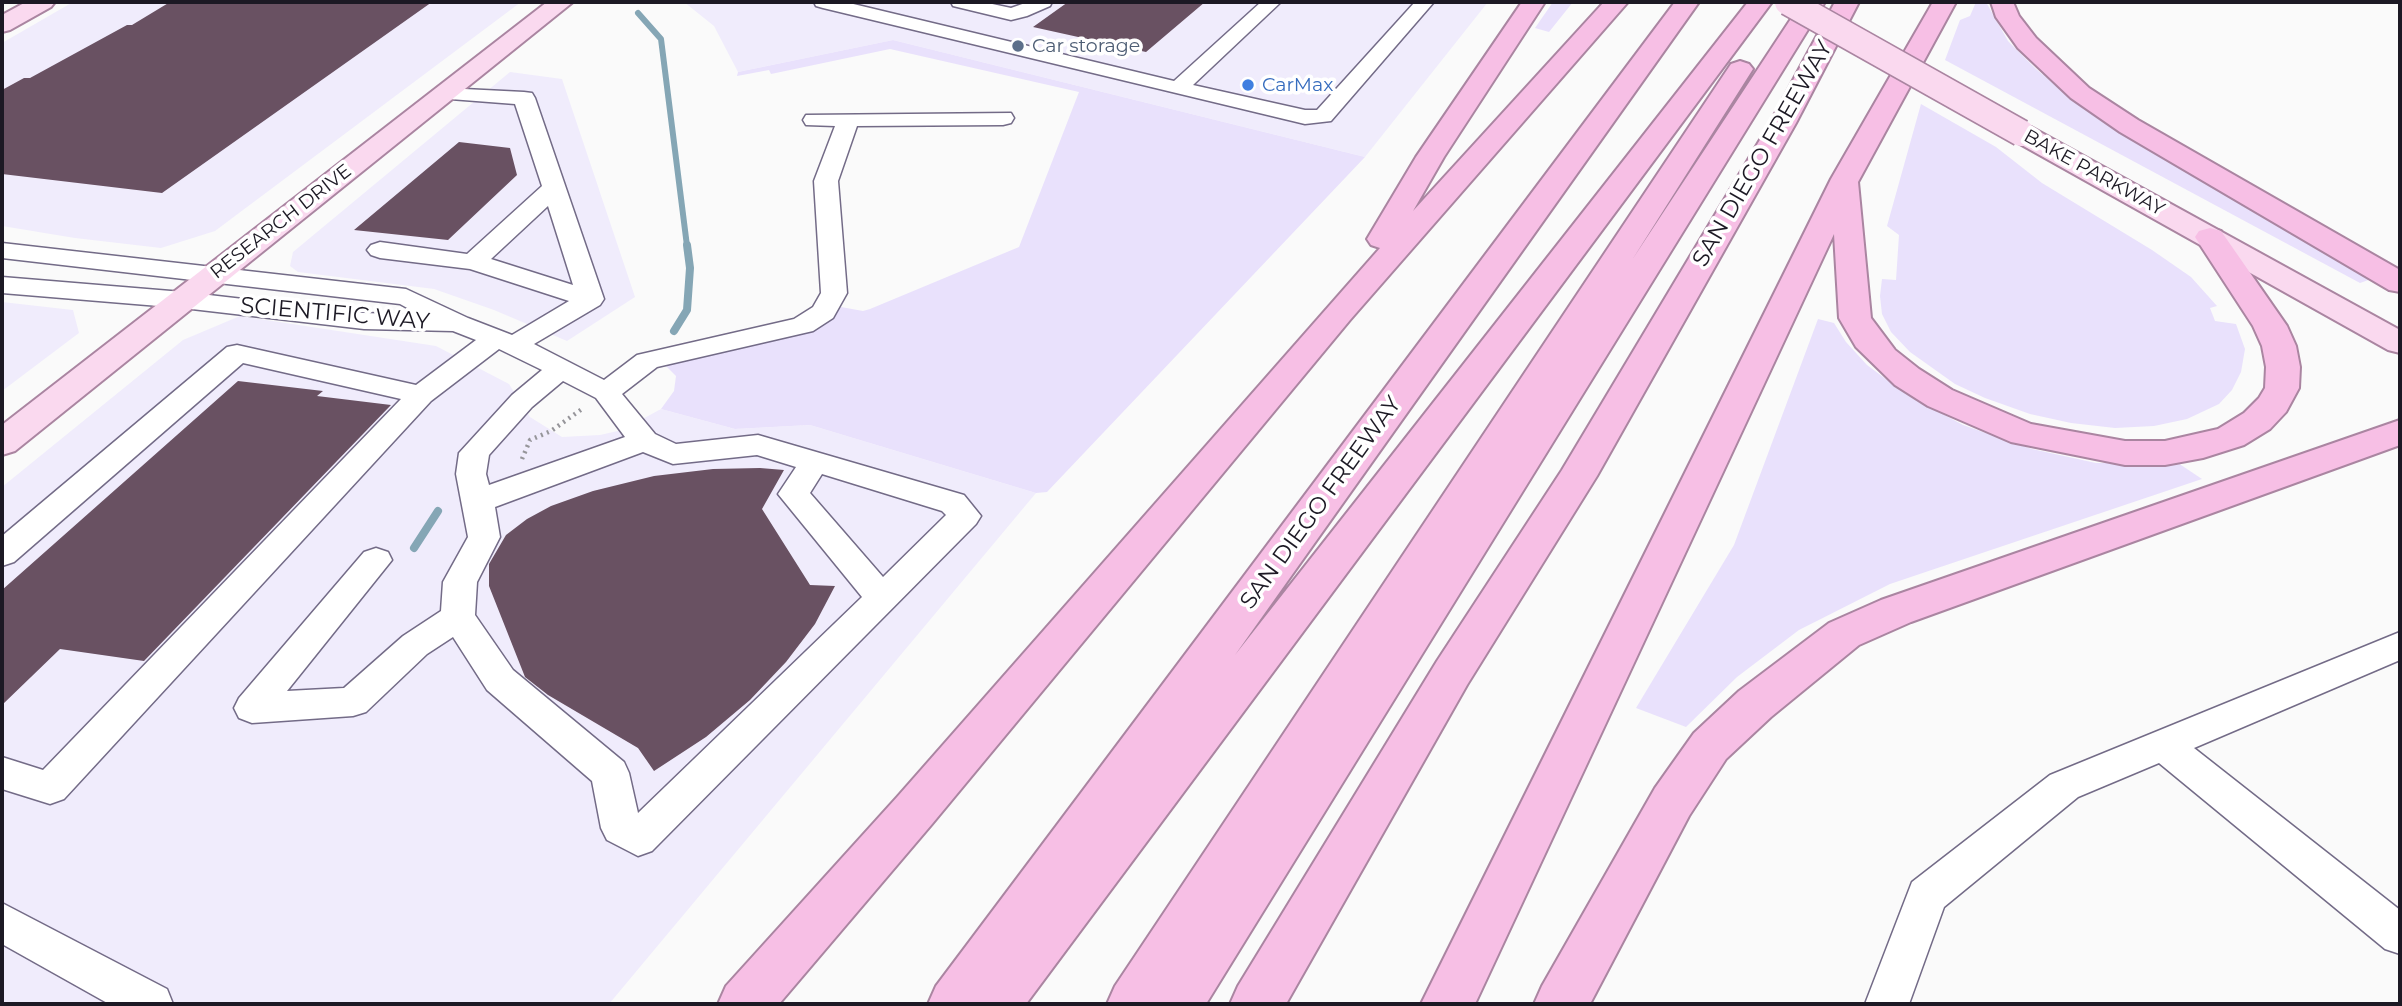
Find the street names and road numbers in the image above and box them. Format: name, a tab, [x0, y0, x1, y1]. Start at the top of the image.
street label: SAN DIEGO FREEWAY	[1687, 36, 1839, 272]
street label: BAKE PARKWAY	[2020, 125, 2168, 221]
street label: RESEARCH DRIVE	[206, 160, 356, 284]
street label: SCIENTIFIC WAY	[239, 292, 431, 336]
street label: SAN DIEGO FREEWAY	[1235, 391, 1407, 615]

